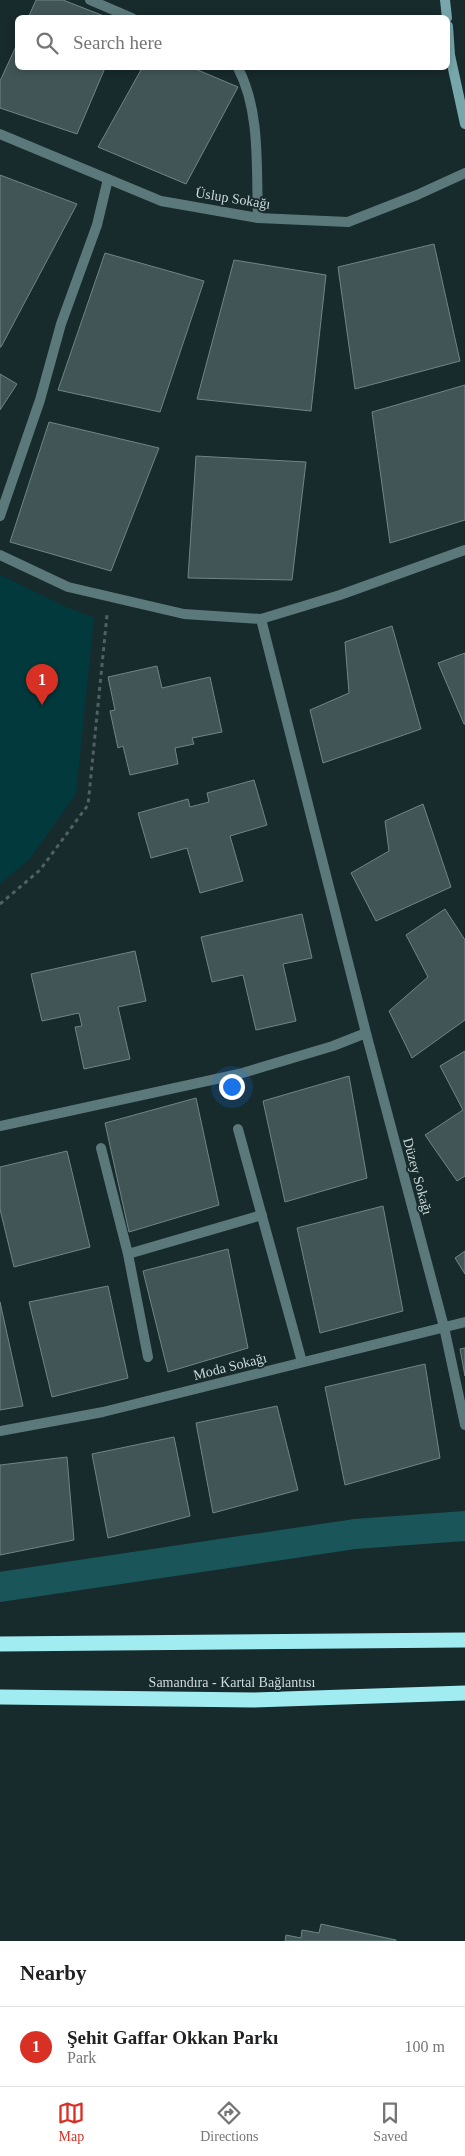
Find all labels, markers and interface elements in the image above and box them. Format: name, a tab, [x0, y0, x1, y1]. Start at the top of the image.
search box	[15, 15, 450, 70]
icon: search	[33, 29, 61, 57]
text: Search here	[73, 32, 162, 53]
street label: Üslup Sokağı	[194, 184, 272, 212]
pin: 1	[26, 664, 58, 705]
your location	[219, 1074, 245, 1100]
street label: Düzey Sokağı	[400, 1136, 435, 1216]
street label: Moda Sokağı	[192, 1350, 268, 1383]
street label: Samandıra - Kartal Bağlantısı	[149, 1675, 315, 1690]
text: Nearby	[20, 1961, 87, 1985]
text: Şehit Gaffar Okkan Parkı	[67, 2027, 278, 2048]
text: 1	[32, 2038, 40, 2055]
text: 100 m	[405, 2038, 445, 2055]
text: Park	[67, 2049, 96, 2066]
tab: Map	[57, 2099, 85, 2145]
tab: Directions	[200, 2099, 259, 2145]
tab: Saved	[373, 2099, 408, 2145]

